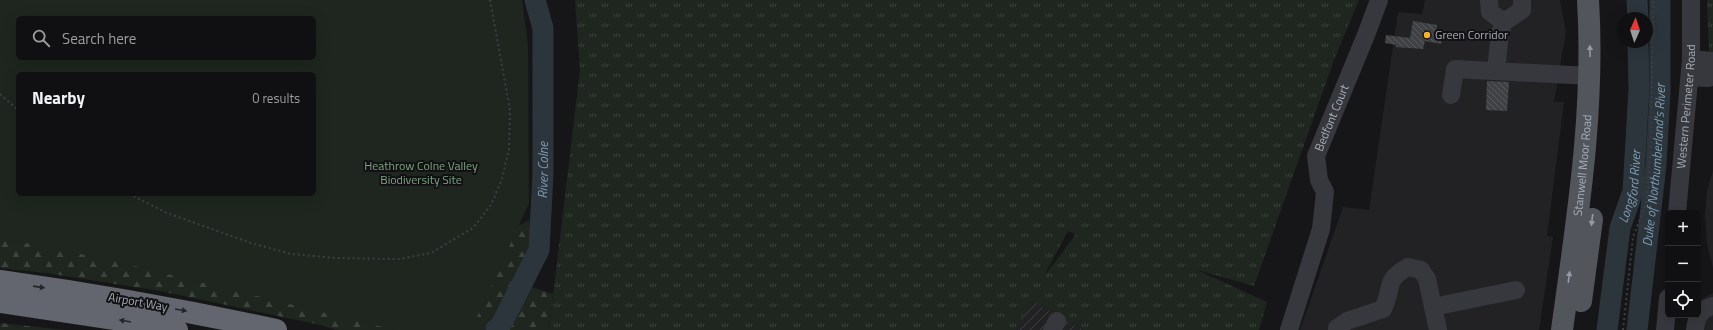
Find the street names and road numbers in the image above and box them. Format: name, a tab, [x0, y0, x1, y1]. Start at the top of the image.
street label: Western Perimeter Road	[1671, 44, 1700, 169]
street label: Bedfont Court	[1309, 81, 1354, 154]
street label: Stanwell Moor Road	[1568, 114, 1596, 217]
street label: Airport Way	[107, 287, 169, 316]

